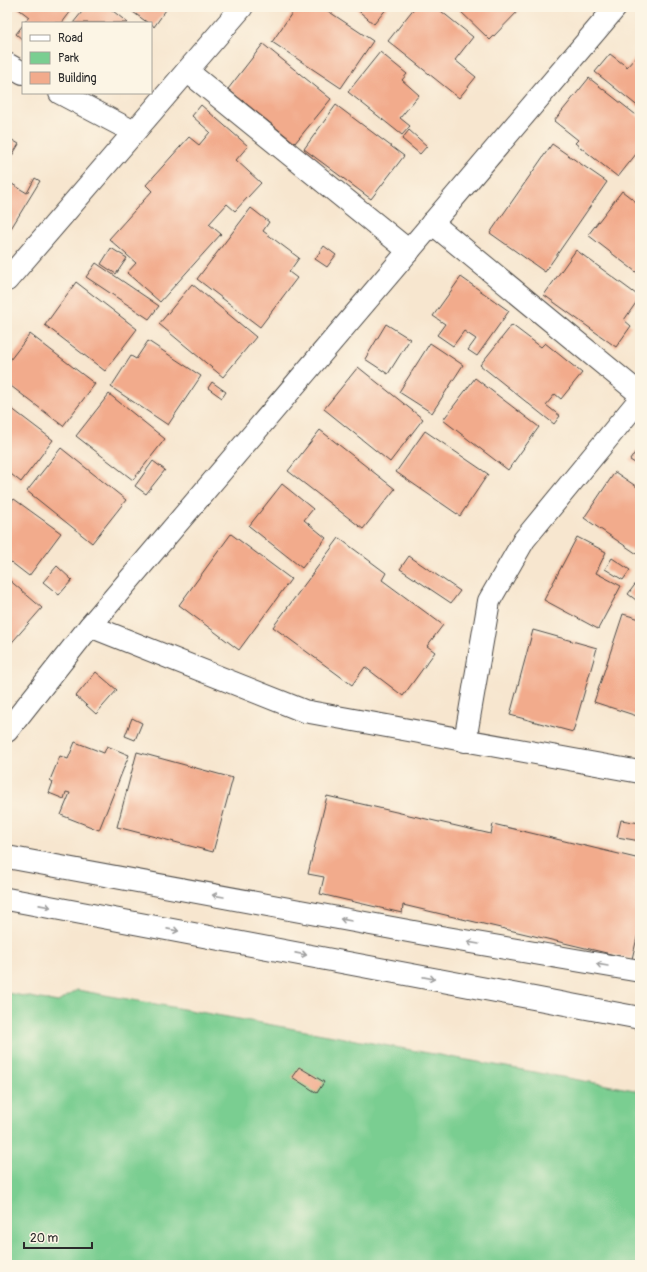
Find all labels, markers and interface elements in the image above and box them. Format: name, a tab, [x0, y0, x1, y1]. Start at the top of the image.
legend	[22, 22, 152, 94]
text: Road	[58, 31, 83, 46]
text: Park	[58, 51, 79, 66]
text: Building	[58, 71, 97, 86]
one-way arrow	[212, 892, 225, 900]
one-way arrow	[38, 902, 51, 910]
one-way arrow	[339, 915, 352, 923]
one-way arrow	[166, 926, 179, 934]
one-way arrow	[467, 939, 480, 947]
one-way arrow	[294, 950, 307, 958]
one-way arrow	[595, 961, 608, 969]
one-way arrow	[422, 974, 435, 982]
scale bar	[24, 1224, 92, 1250]
text: 20 m	[30, 1231, 59, 1246]

